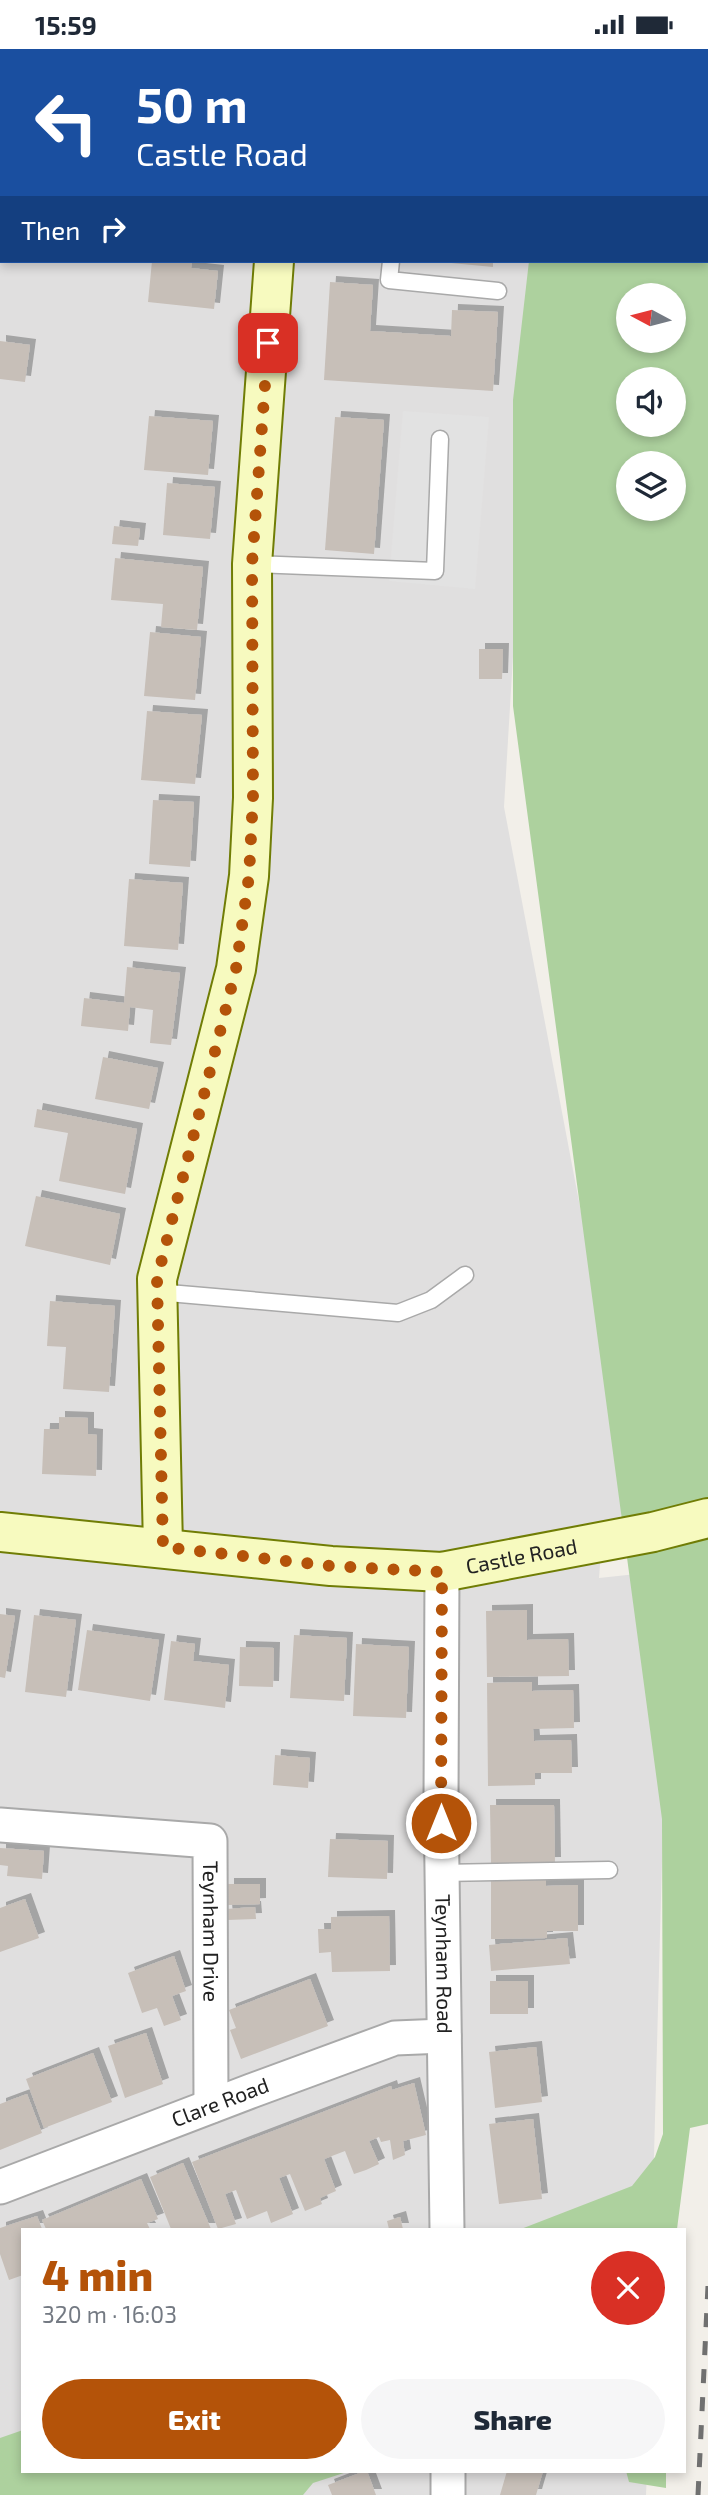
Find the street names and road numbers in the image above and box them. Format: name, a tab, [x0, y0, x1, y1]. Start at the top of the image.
street label: Castle Road	[464, 1533, 579, 1578]
street label: Teynham Drive	[199, 1861, 225, 2002]
street label: Teynham Road	[431, 1894, 458, 2034]
street label: Clare Road	[168, 2072, 272, 2131]

